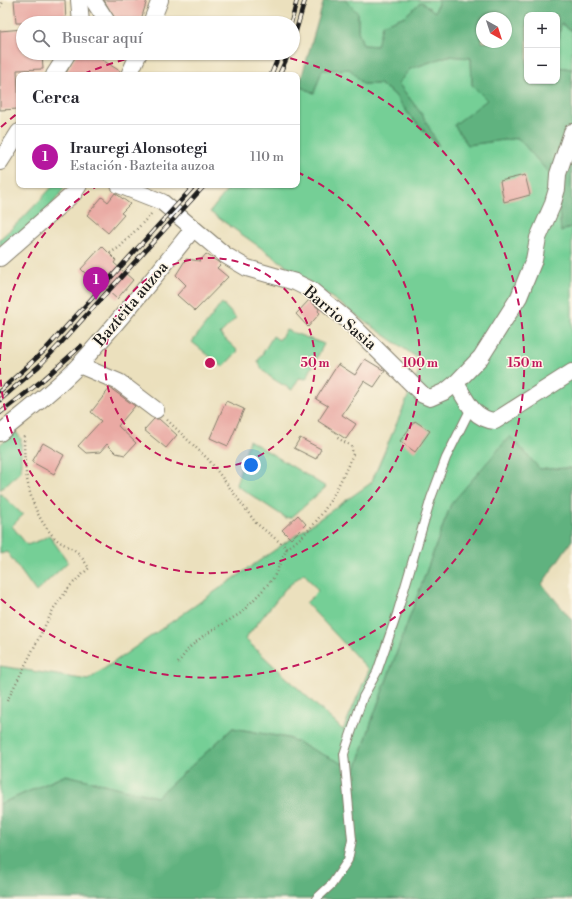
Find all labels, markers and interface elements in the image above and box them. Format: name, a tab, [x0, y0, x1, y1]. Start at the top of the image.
north arrow	[476, 12, 512, 48]
map controls	[524, 12, 560, 84]
button: +	[524, 12, 560, 48]
search box	[16, 16, 300, 60]
icon: search	[30, 27, 52, 49]
text: Buscar aquí	[62, 29, 143, 48]
button: −	[524, 48, 560, 84]
text: Cerca	[32, 87, 80, 109]
text: Irauregi Alonsotegi	[70, 139, 207, 158]
text: 1	[42, 149, 48, 165]
text: 110 m	[250, 149, 284, 165]
text: Estación · Bazteita auzoa	[70, 158, 215, 174]
street label: Bazteita auzoa	[89, 257, 173, 351]
pin: 1	[83, 267, 109, 300]
street label: Barrio Sasia	[299, 281, 381, 355]
centre of rings	[203, 356, 217, 370]
text: 50 m	[300, 356, 330, 371]
text: 100 m	[402, 356, 438, 371]
text: 150 m	[508, 356, 542, 371]
your location	[241, 455, 261, 475]

